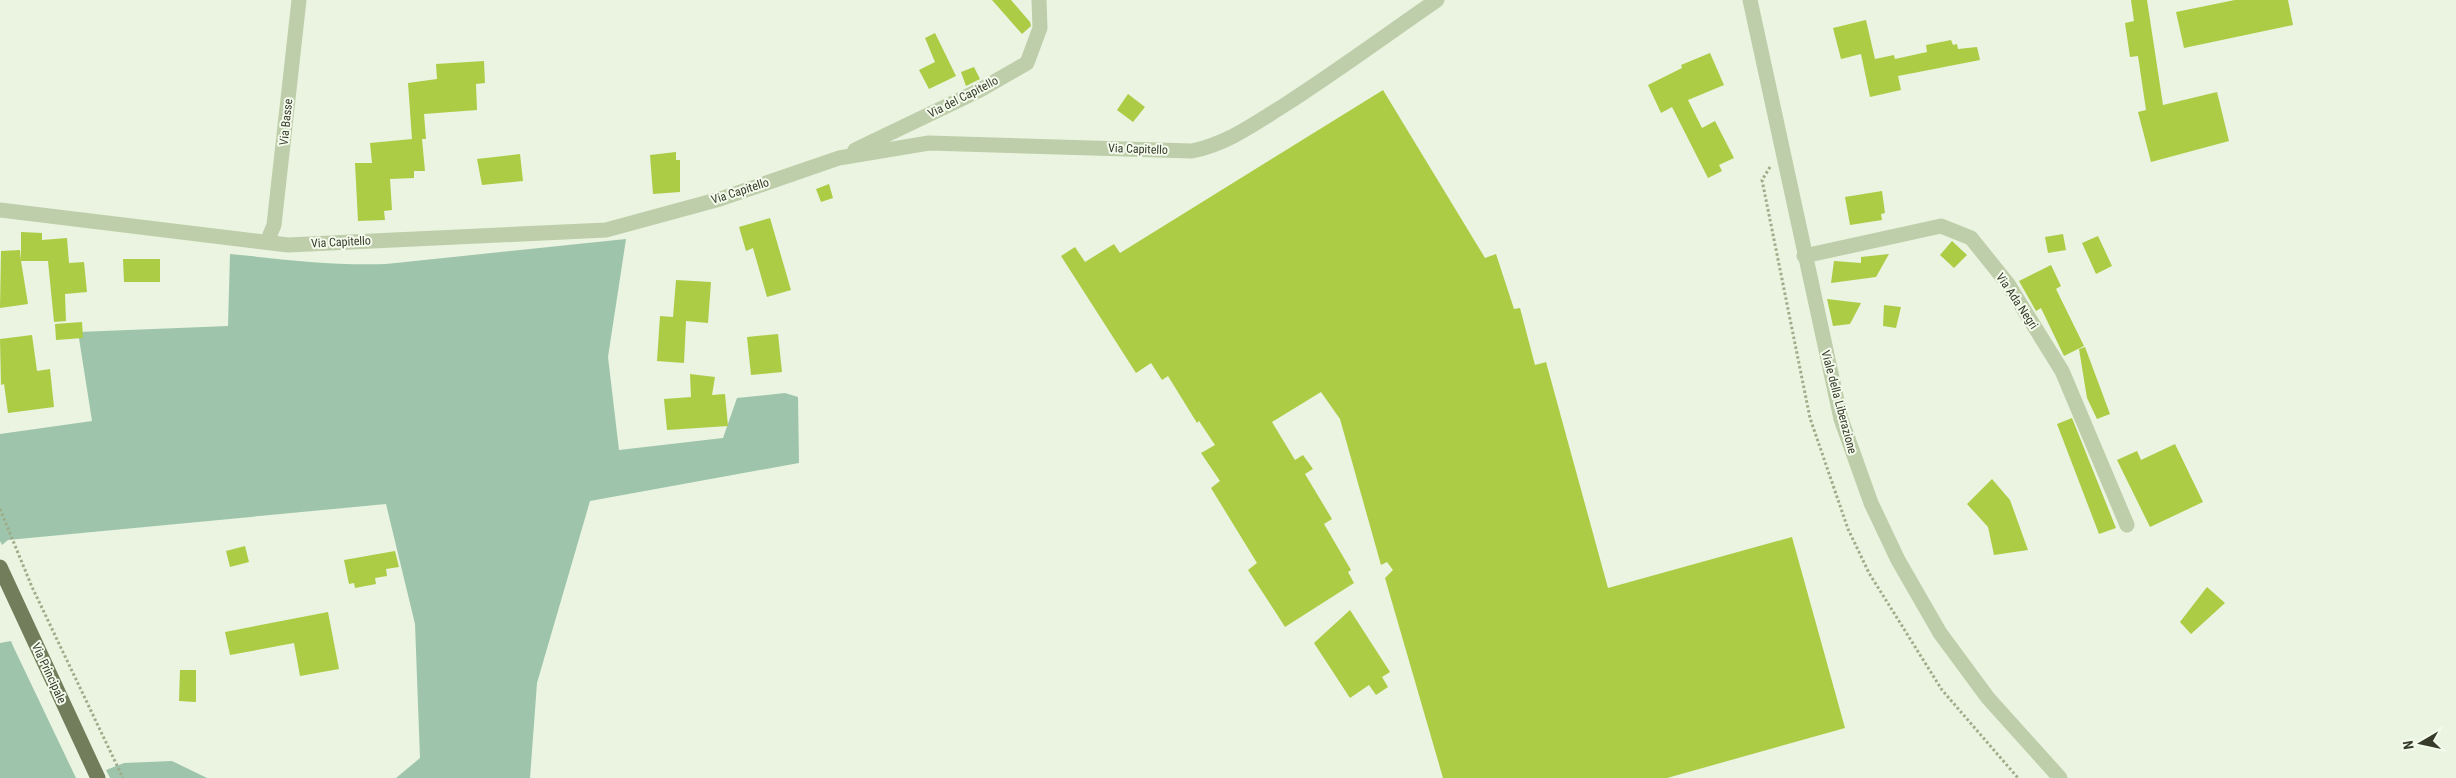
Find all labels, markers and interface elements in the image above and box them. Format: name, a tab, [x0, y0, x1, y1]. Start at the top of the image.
street label: Via del Capitello	[926, 73, 1000, 121]
street label: Via Basse	[277, 98, 295, 146]
street label: Via Capitello	[1108, 141, 1168, 157]
street label: Via Capitello	[709, 175, 771, 207]
street label: Via Capitello	[311, 233, 371, 251]
street label: Via Ada Negri	[1993, 270, 2041, 332]
street label: Viale della Liberazione	[1818, 349, 1860, 456]
street label: Via Principale	[29, 640, 69, 706]
north arrow	[2396, 718, 2446, 768]
text: N	[2400, 740, 2417, 751]

